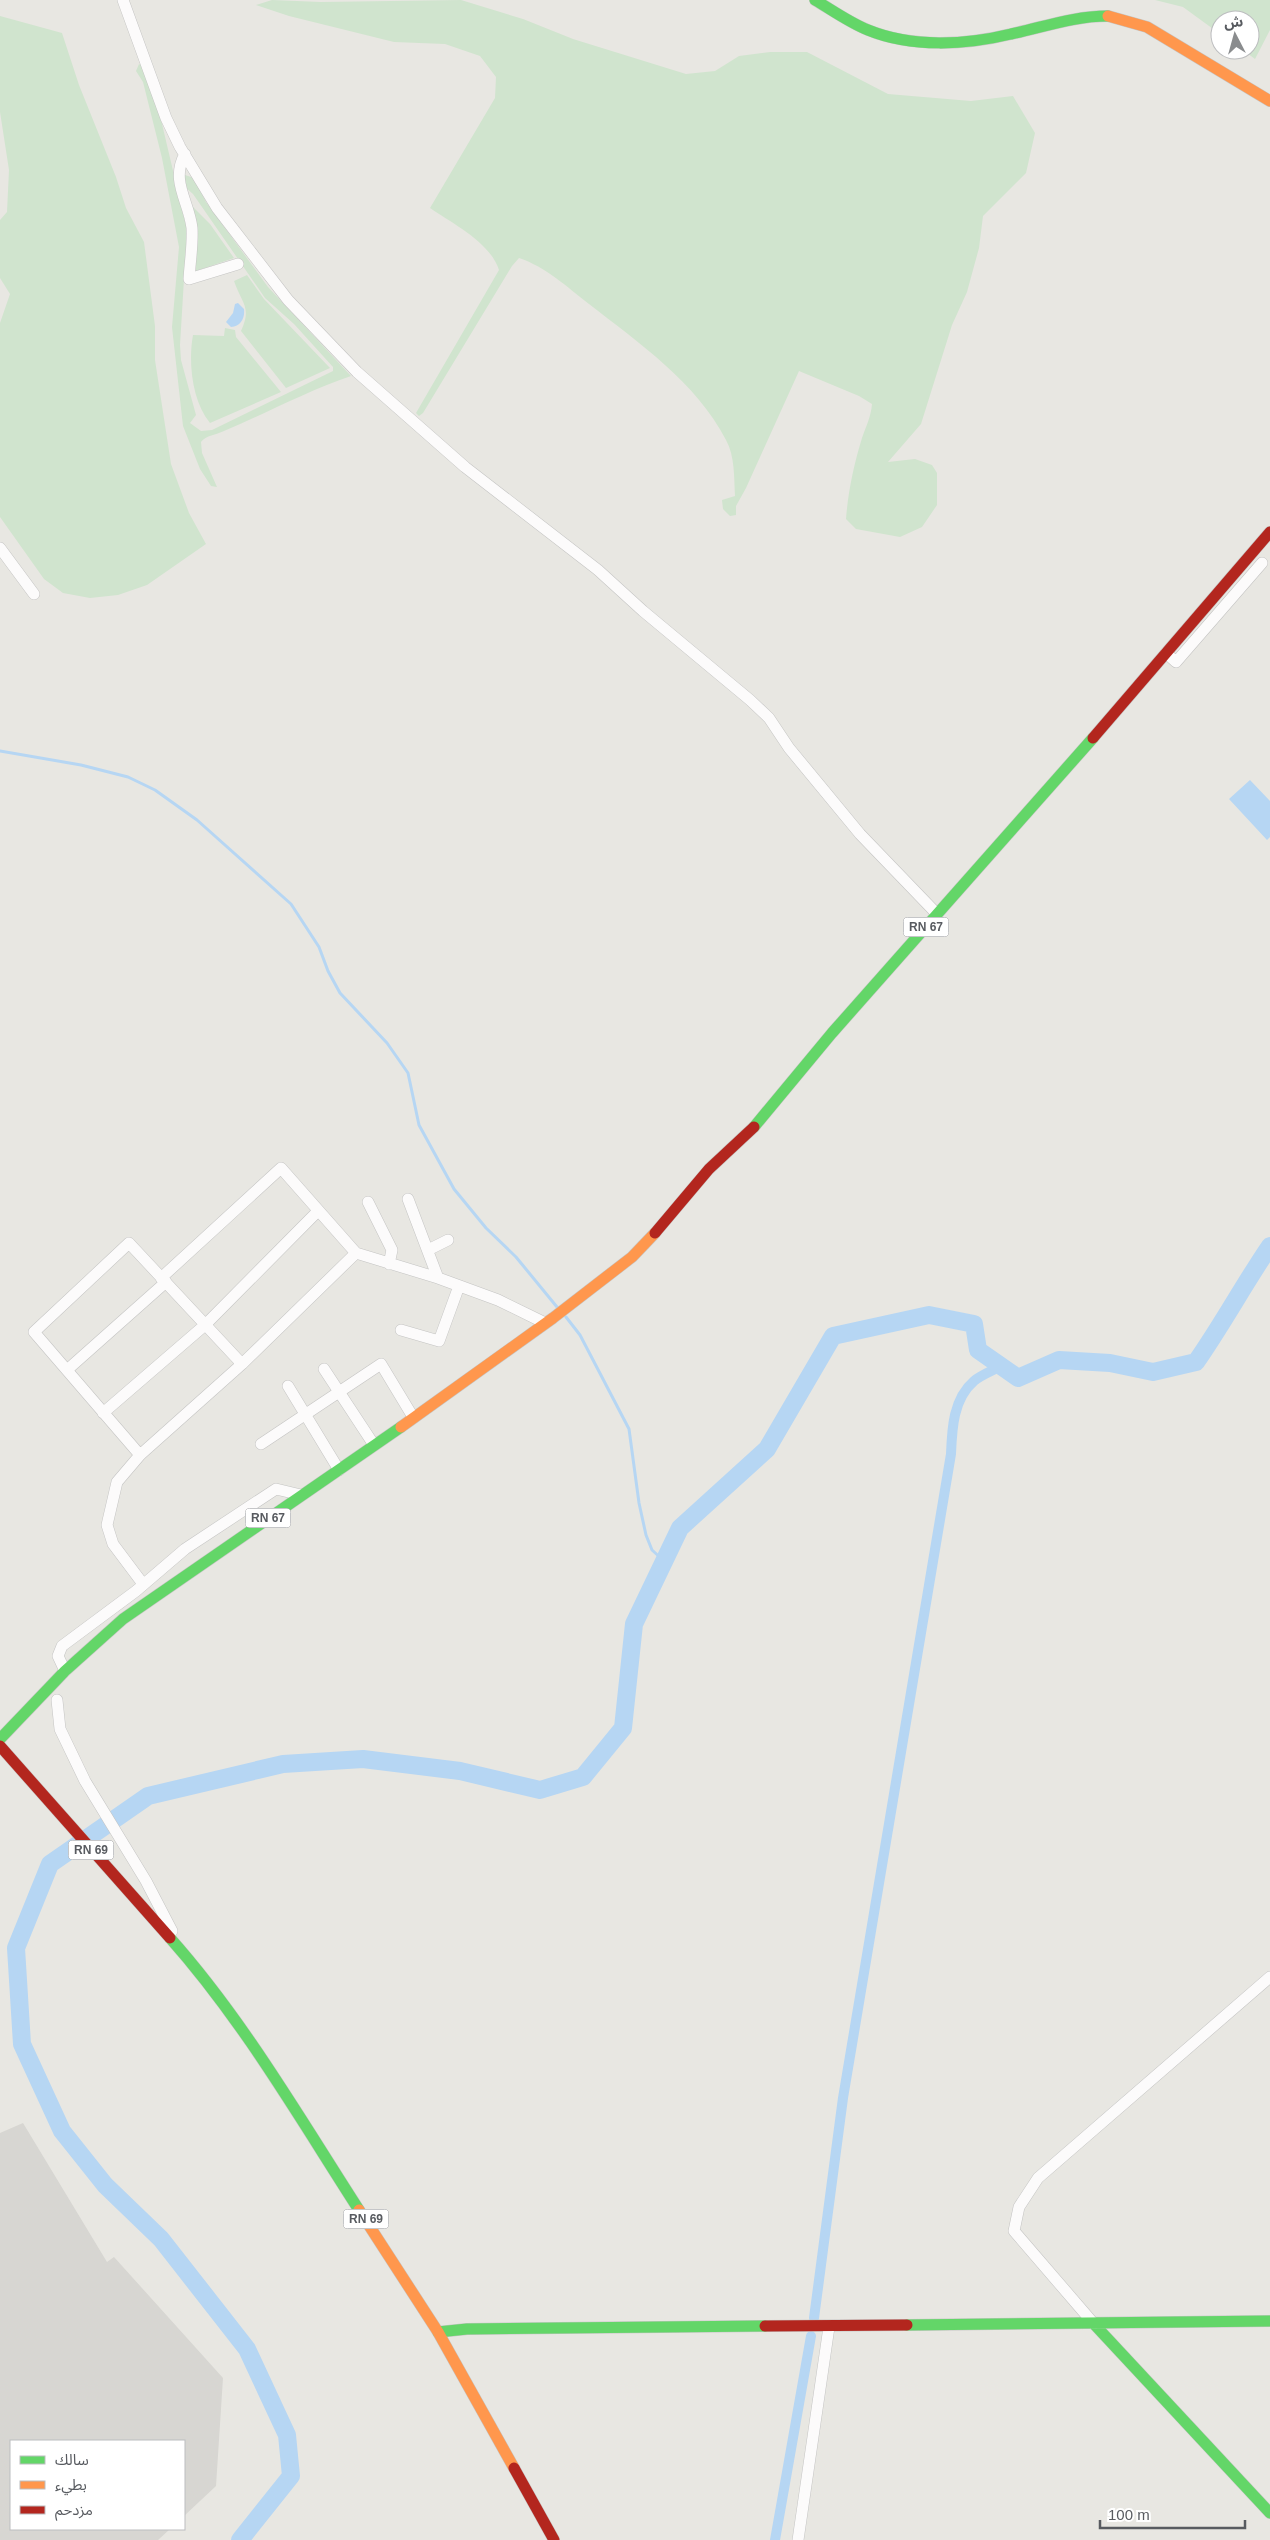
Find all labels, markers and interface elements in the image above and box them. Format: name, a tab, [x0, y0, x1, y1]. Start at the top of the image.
north arrow	[1210, 10, 1260, 60]
text: ش	[1223, 13, 1244, 31]
road number: RN 67	[904, 918, 948, 936]
road number: RN 67	[246, 1509, 290, 1528]
road number: RN 69	[68, 1840, 114, 1860]
road number: RN 69	[344, 2210, 388, 2228]
legend	[10, 2440, 185, 2530]
text: سالك	[55, 2451, 89, 2468]
text: بطيء	[55, 2476, 87, 2496]
scale bar	[1100, 2498, 1245, 2530]
text: مزدحم	[55, 2501, 93, 2521]
text: 100 m	[1108, 2506, 1150, 2523]

